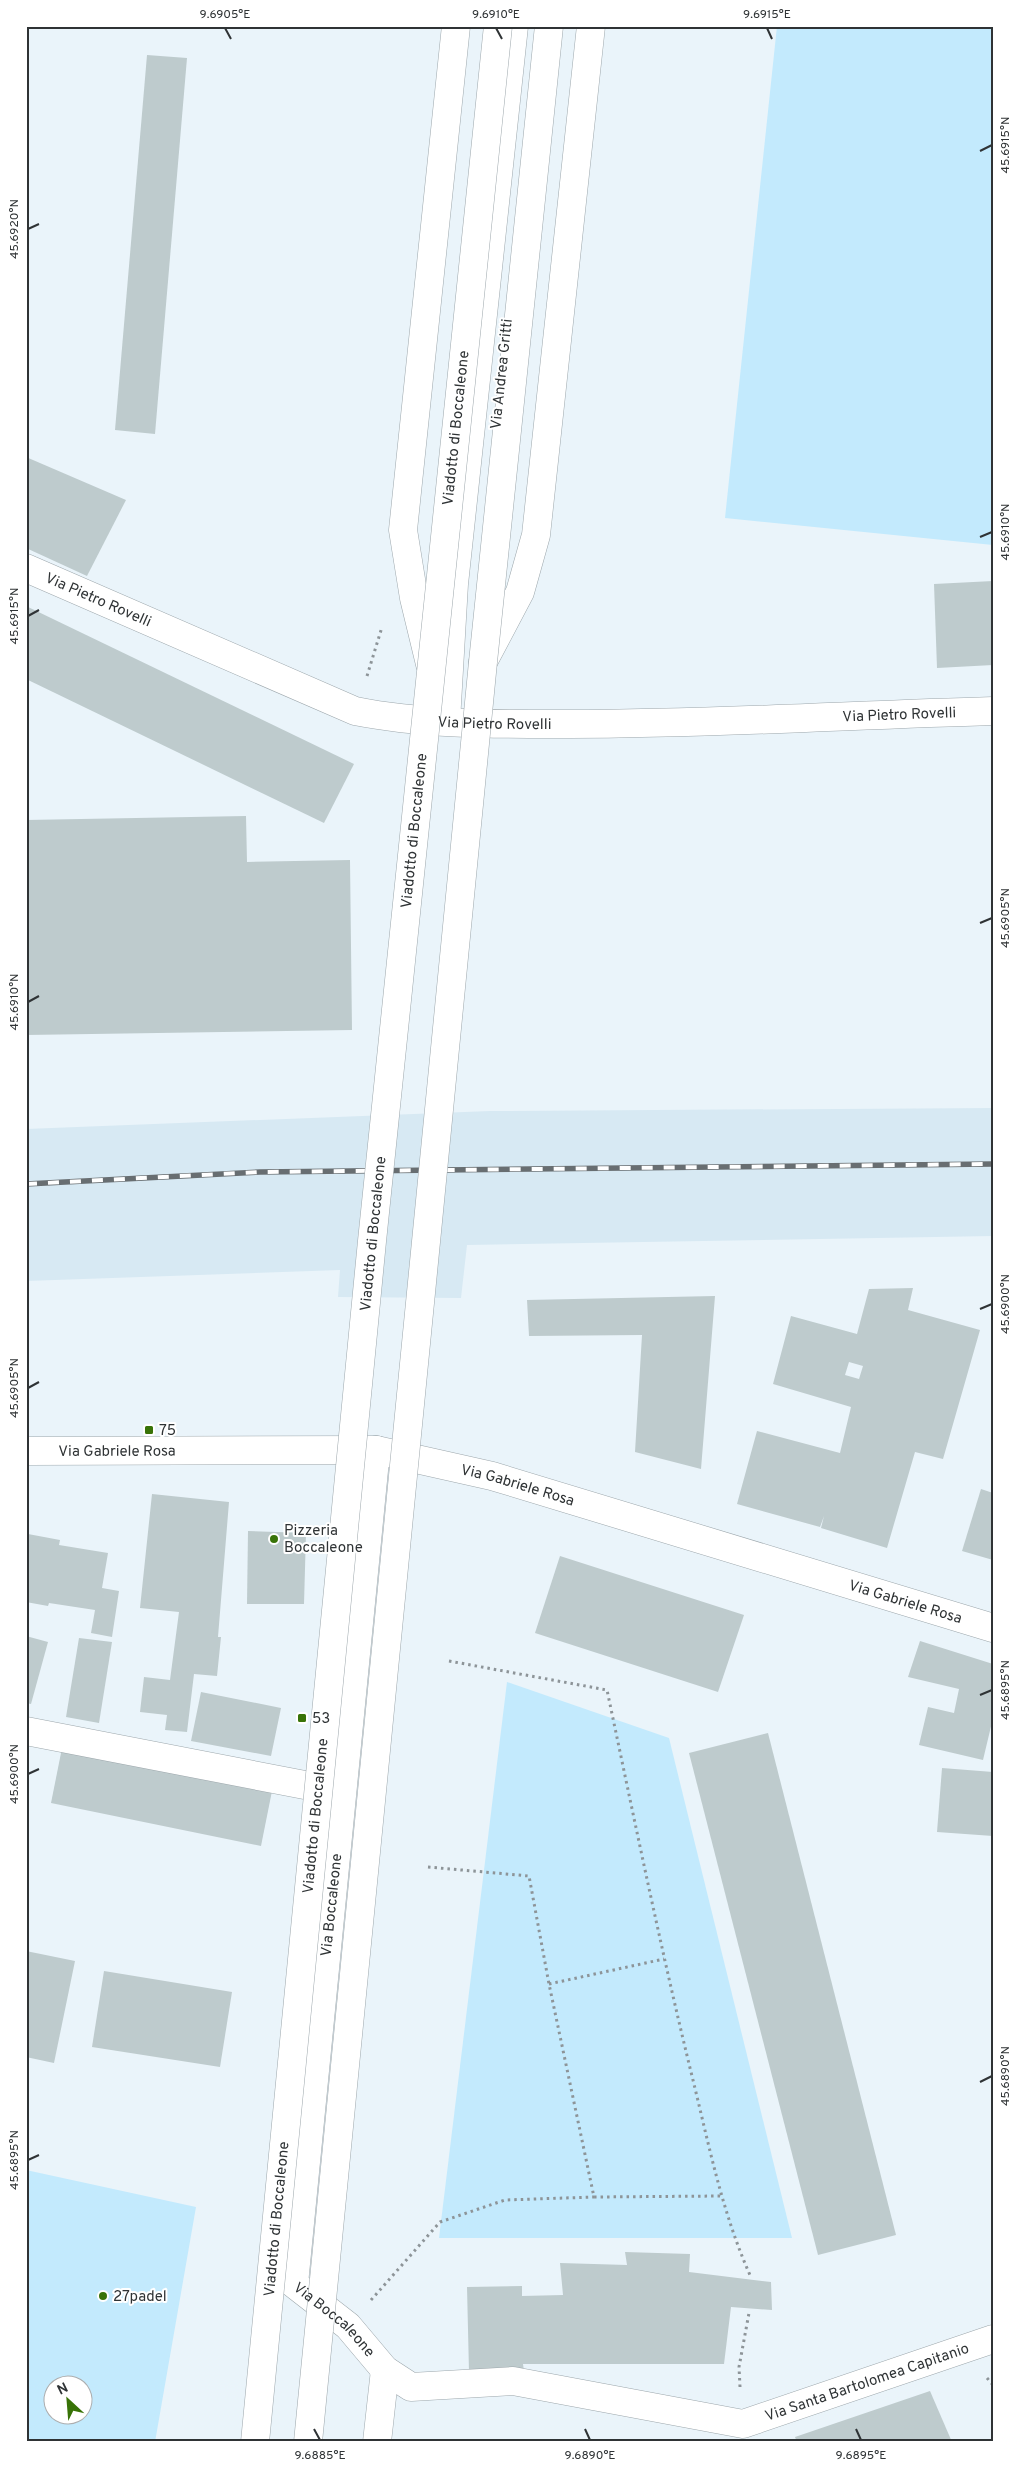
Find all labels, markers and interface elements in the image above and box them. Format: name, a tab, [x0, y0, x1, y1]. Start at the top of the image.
text: 9.6905°E	[200, 7, 250, 23]
text: 9.6910°E	[472, 7, 520, 23]
text: 9.6915°E	[743, 7, 791, 23]
text: 45.6915°N	[998, 117, 1014, 173]
text: 45.6920°N	[7, 199, 23, 259]
street label: Via Andrea Gritti	[487, 318, 518, 430]
street label: Viadotto di Boccaleone	[439, 350, 475, 507]
text: 45.6910°N	[998, 503, 1014, 561]
street label: Via Pietro Rovelli	[42, 569, 154, 632]
text: 45.6915°N	[7, 588, 23, 644]
street label: Via Pietro Rovelli	[842, 704, 957, 728]
street label: Via Pietro Rovelli	[437, 713, 552, 735]
street label: Viadotto di Boccaleone	[398, 752, 433, 909]
text: 45.6905°N	[998, 888, 1014, 948]
text: 45.6910°N	[7, 973, 23, 1031]
street label: Viadotto di Boccaleone	[357, 1155, 391, 1312]
text: 45.6900°N	[998, 1274, 1014, 1334]
text: 45.6905°N	[7, 1358, 23, 1418]
place label: 75	[159, 1422, 176, 1441]
marker: 75	[143, 1424, 155, 1436]
street label: Via Gabriele Rosa	[58, 1443, 176, 1462]
street label: Via Gabriele Rosa	[459, 1461, 576, 1511]
place label: Pizzeria Boccaleone	[284, 1522, 363, 1558]
marker: Pizzeria Boccaleone	[268, 1533, 280, 1545]
street label: Via Gabriele Rosa	[846, 1577, 964, 1629]
text: 45.6895°N	[998, 1660, 1014, 1720]
place label: 53	[312, 1710, 330, 1729]
marker: 53	[296, 1712, 308, 1724]
street label: Viadotto di Boccaleone	[300, 1738, 334, 1895]
text: 45.6900°N	[7, 1744, 23, 1804]
street label: Via Boccaleone	[318, 1853, 347, 1958]
text: 45.6890°N	[998, 2046, 1014, 2106]
text: 45.6895°N	[7, 2130, 23, 2190]
street label: Viadotto di Boccaleone	[261, 2141, 295, 2298]
street label: Via Boccaleone	[289, 2279, 378, 2362]
place label: 27padel	[113, 2288, 167, 2307]
marker: 27padel	[97, 2290, 109, 2302]
street label: Via Santa Bartolomea Capitanio	[763, 2340, 972, 2427]
north arrow	[42, 2376, 92, 2426]
text: N	[55, 2380, 71, 2400]
text: 9.6885°E	[294, 2448, 346, 2464]
text: 9.6890°E	[565, 2448, 616, 2464]
text: 9.6895°E	[836, 2448, 886, 2464]

